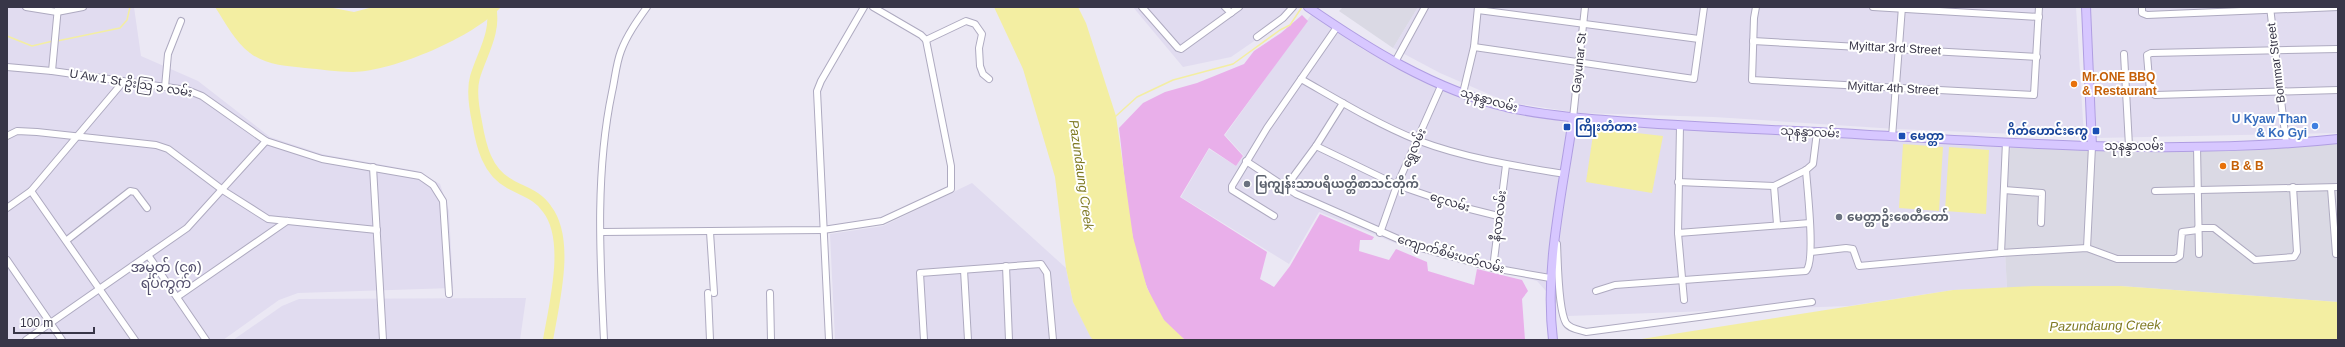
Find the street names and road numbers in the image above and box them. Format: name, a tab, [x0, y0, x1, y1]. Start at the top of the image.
street label: Bommar Street	[2264, 21, 2288, 104]
street label: Gayunar St	[1569, 31, 1589, 94]
street label: Myittar 3rd Street	[1849, 39, 1942, 57]
street label: U Aw 1 St ဥိးသြ ၁ လမ်း	[68, 64, 194, 103]
street label: Myittar 4th Street	[1847, 79, 1940, 97]
street label: သုနန္ဒာလမ်း	[1458, 83, 1520, 118]
street label: သုနန္ဒာလမ်း	[1780, 121, 1840, 144]
street label: ရွှေလမ်း	[1397, 125, 1432, 171]
street label: သုနန္ဒာလမ်း	[2104, 137, 2164, 156]
street label: ငွေလမ်း	[1427, 187, 1472, 218]
street label: နီလာလမ်း	[1487, 189, 1512, 243]
street label: ကျောက်စိမ်းပတ်လမ်း	[1395, 230, 1507, 279]

